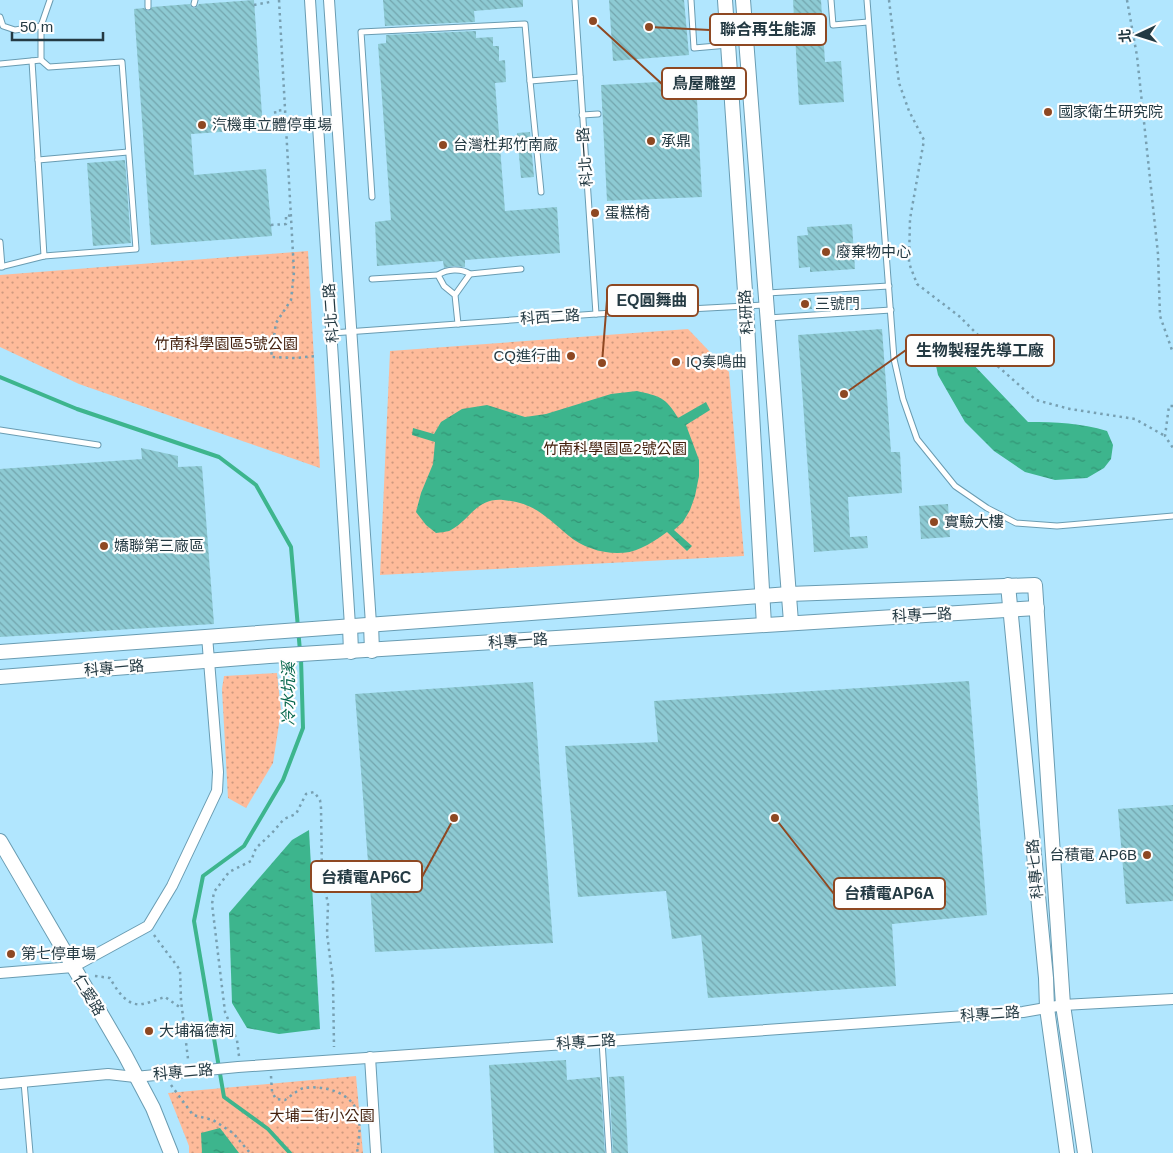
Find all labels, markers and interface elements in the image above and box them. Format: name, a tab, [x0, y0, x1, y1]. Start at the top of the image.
scale bar	[12, 10, 104, 42]
north arrow	[1113, 10, 1163, 60]
callout: 聯合再生能源	[710, 14, 826, 45]
text: 50 m	[20, 18, 53, 35]
text: 聯合再生能源	[720, 20, 816, 38]
text: 北	[1117, 28, 1134, 43]
callout: 鳥屋雕塑	[662, 68, 746, 99]
text: 鳥屋雕塑	[672, 74, 736, 92]
place label: 國家衛生研究院	[1058, 103, 1163, 120]
marker: 國家衛生研究院	[1042, 106, 1054, 118]
place label: 汽機車立體停車場	[212, 116, 332, 133]
marker: 汽機車立體停車場	[196, 119, 208, 131]
street label: 科北一路	[574, 127, 595, 188]
place label: 承鼎	[661, 132, 691, 149]
marker: 承鼎	[645, 135, 657, 147]
place label: 台灣杜邦竹南廠	[453, 136, 558, 153]
marker: 台灣杜邦竹南廠	[437, 139, 449, 151]
place label: 蛋糕椅	[605, 204, 650, 221]
marker: 蛋糕椅	[589, 207, 601, 219]
place label: 廢棄物中心	[836, 243, 911, 260]
marker: 廢棄物中心	[820, 246, 832, 258]
street label: 科北二路	[320, 283, 341, 344]
callout: EQ圓舞曲	[607, 285, 698, 316]
street label: 科研路	[736, 289, 755, 335]
text: EQ圓舞曲	[616, 292, 688, 309]
place label: 三號門	[815, 295, 860, 312]
marker: 三號門	[799, 298, 811, 310]
street label: 科西二路	[519, 306, 580, 327]
park label: 竹南科學園區5號公園	[154, 335, 298, 352]
callout: 生物製程先導工廠	[906, 335, 1054, 366]
text: 生物製程先導工廠	[916, 341, 1044, 359]
place label: CQ進行曲	[493, 347, 561, 364]
marker: CQ進行曲	[565, 350, 577, 362]
place label: IQ奏鳴曲	[686, 353, 747, 370]
marker: IQ奏鳴曲	[670, 356, 682, 368]
park label: 竹南科學園區2號公園	[543, 440, 687, 457]
place label: 實驗大樓	[944, 513, 1004, 530]
marker: 實驗大樓	[928, 516, 940, 528]
place label: 嬌聯第三廠區	[114, 537, 204, 554]
marker: 嬌聯第三廠區	[98, 540, 110, 552]
street label: 科專一路	[892, 604, 952, 625]
street label: 科專一路	[487, 630, 548, 651]
street label: 科專一路	[83, 656, 145, 679]
water label: 冷水坑溪	[280, 660, 297, 726]
street label: 科專七路	[1023, 838, 1046, 900]
place label: 台積電 AP6B	[1049, 846, 1137, 863]
marker: 台積電 AP6B	[1141, 849, 1153, 861]
callout: 台積電AP6C	[311, 861, 422, 892]
text: 台積電AP6C	[321, 869, 412, 886]
callout: 台積電AP6A	[834, 878, 945, 909]
text: 台積電AP6A	[844, 885, 935, 902]
place label: 第七停車場	[21, 945, 96, 962]
marker: 第七停車場	[5, 948, 17, 960]
street label: 仁愛路	[71, 971, 108, 1018]
street label: 科專二路	[959, 1003, 1020, 1024]
place label: 大埔福德祠	[159, 1022, 234, 1039]
marker: 大埔福德祠	[143, 1025, 155, 1037]
street label: 科專二路	[555, 1031, 616, 1052]
street label: 科專二路	[152, 1060, 214, 1083]
park label: 大埔二街小公園	[269, 1107, 375, 1124]

